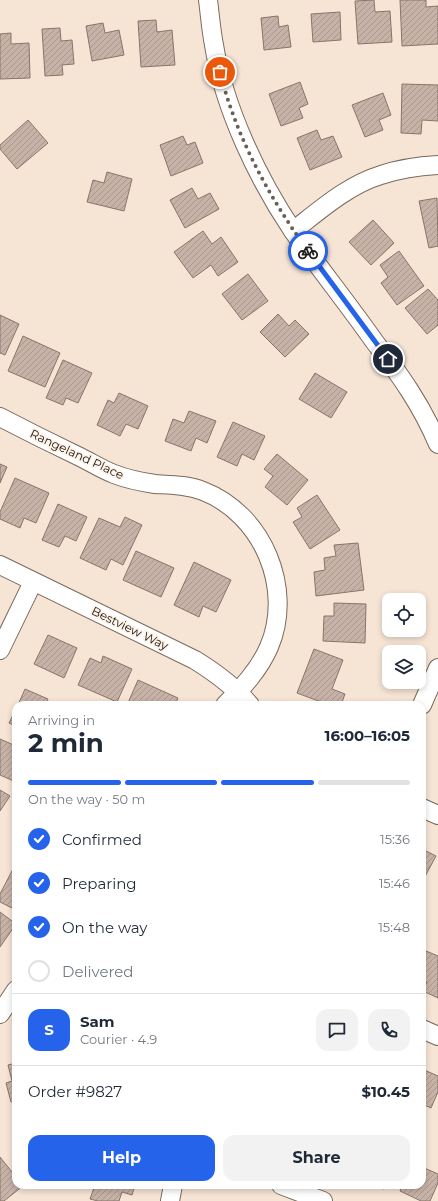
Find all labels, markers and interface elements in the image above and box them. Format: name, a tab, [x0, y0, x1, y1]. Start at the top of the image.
pin	[203, 55, 237, 89]
icon: bag	[209, 61, 231, 83]
courier	[288, 231, 328, 271]
icon: bike	[297, 240, 319, 262]
pin	[371, 342, 405, 376]
icon: home	[377, 348, 399, 370]
street label: Rangeland Place	[28, 426, 126, 482]
map controls	[382, 593, 426, 689]
button: locate	[382, 593, 426, 637]
street label: Bestview Way	[89, 603, 171, 653]
button: layers	[382, 645, 426, 689]
text: Arriving in	[28, 712, 95, 728]
text: 16:00–16:05	[325, 726, 410, 745]
text: 2 min	[28, 727, 104, 759]
text: On the way · 50 m	[28, 791, 145, 807]
icon: check	[28, 828, 50, 850]
text: Confirmed	[62, 830, 142, 849]
text: 15:36	[380, 831, 410, 847]
icon: check	[28, 872, 50, 894]
text: Preparing	[62, 874, 137, 893]
text: 15:46	[379, 875, 410, 891]
icon: check	[28, 916, 50, 938]
text: On the way	[62, 918, 147, 937]
text: 15:48	[378, 919, 410, 935]
text: Delivered	[62, 962, 134, 981]
button: chat	[316, 1009, 358, 1051]
button: phone	[368, 1009, 410, 1051]
text: Sam	[80, 1012, 115, 1031]
text: S	[44, 1020, 54, 1039]
text: Courier · 4.9	[80, 1031, 157, 1047]
text: Order #9827	[28, 1082, 122, 1101]
text: $10.45	[362, 1082, 410, 1101]
button: Help	[28, 1135, 215, 1181]
button: Share	[223, 1135, 410, 1181]

